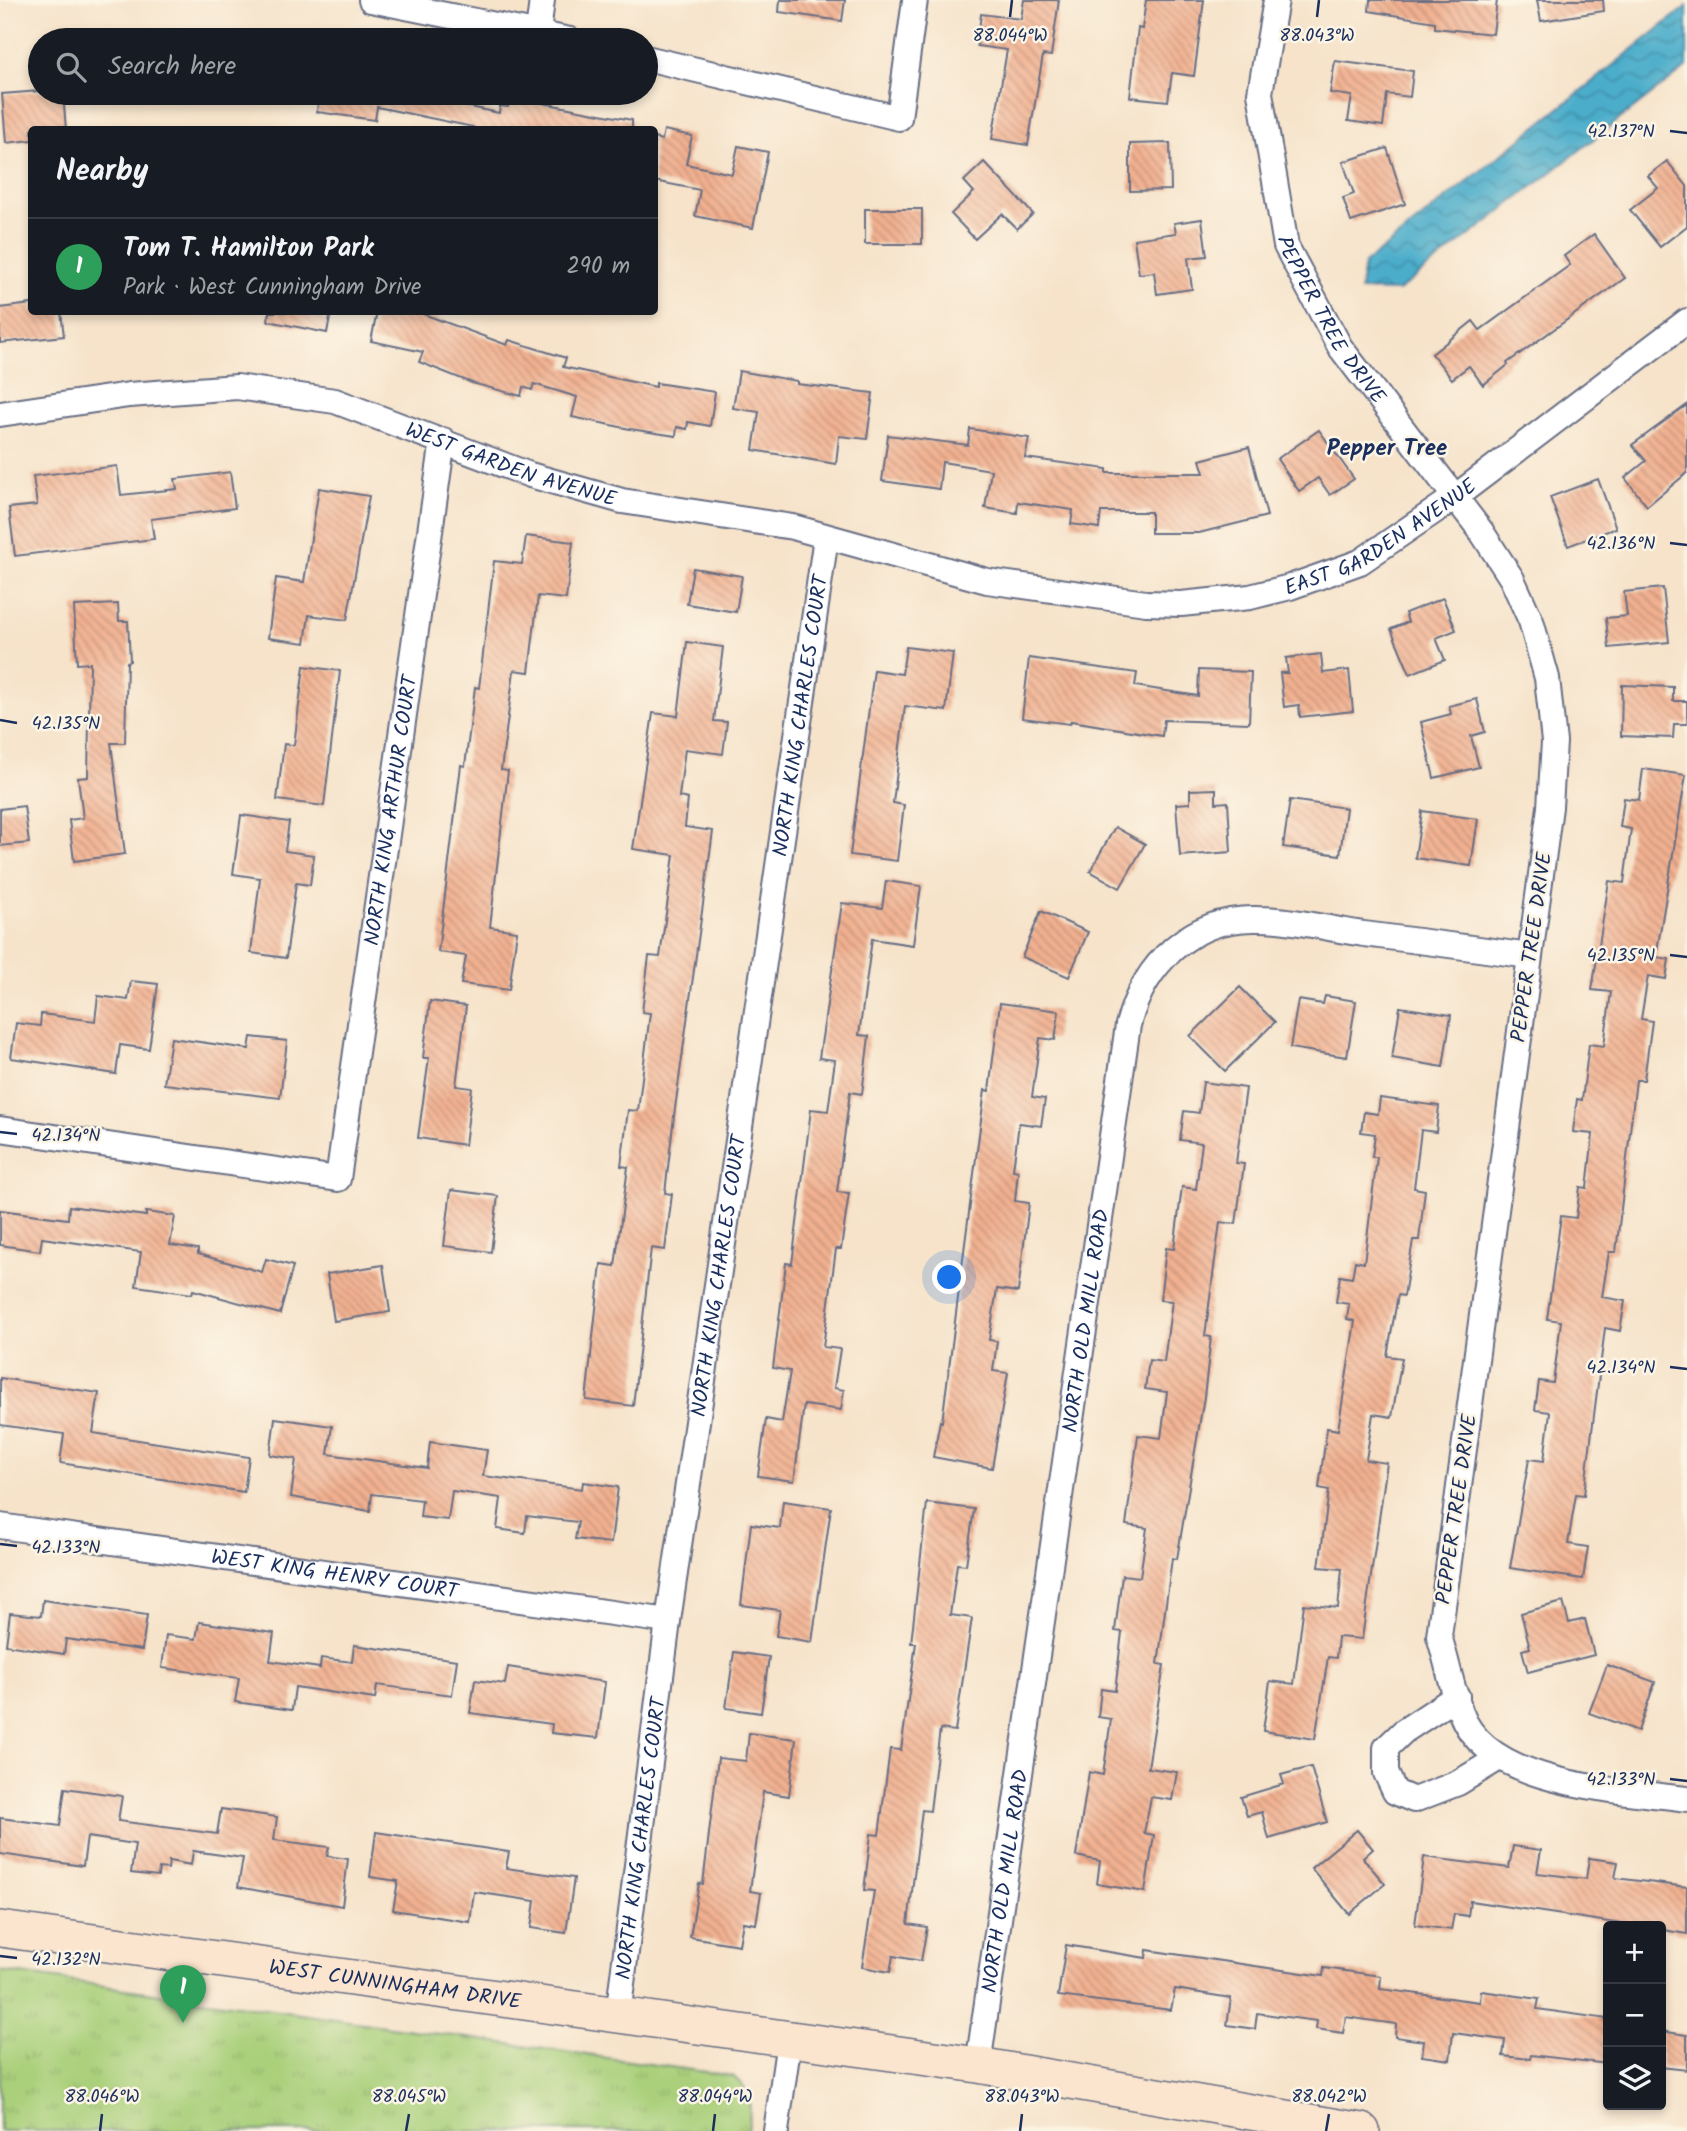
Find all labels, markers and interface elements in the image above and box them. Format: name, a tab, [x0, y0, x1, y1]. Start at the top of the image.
text: 88.044°W	[973, 22, 1047, 51]
text: 88.043°W	[1279, 22, 1355, 51]
search box	[28, 28, 658, 105]
text: Search here	[108, 46, 236, 88]
icon: search	[52, 48, 90, 86]
text: 42.137°N	[1587, 118, 1655, 147]
text: Nearby	[56, 148, 148, 196]
text: Tom T. Hamilton Park	[123, 228, 374, 270]
street label: PEPPER TREE DRIVE	[1267, 234, 1394, 412]
text: 1	[76, 249, 82, 285]
text: 290 m	[566, 249, 630, 285]
text: Park · West Cunningham Drive	[123, 270, 421, 306]
street label: WEST GARDEN AVENUE	[400, 414, 621, 517]
district label: Pepper Tree	[1327, 431, 1447, 467]
street label: EAST GARDEN AVENUE	[1280, 471, 1485, 606]
text: 42.136°N	[1587, 530, 1655, 559]
street label: NORTH KING CHARLES COURT	[765, 571, 839, 859]
street label: NORTH KING ARTHUR COURT	[356, 672, 428, 948]
text: 42.135°N	[32, 710, 100, 739]
street label: PEPPER TREE DRIVE	[1503, 849, 1562, 1044]
text: 42.135°N	[1587, 942, 1655, 971]
text: 42.134°N	[32, 1122, 100, 1151]
street label: NORTH KING CHARLES COURT	[683, 1131, 757, 1419]
street label: NORTH OLD MILL ROAD	[1054, 1207, 1119, 1435]
your location	[932, 1260, 966, 1294]
text: 42.134°N	[1587, 1354, 1655, 1383]
street label: PEPPER TREE DRIVE	[1428, 1411, 1487, 1606]
text: 42.133°N	[31, 1534, 101, 1563]
street label: WEST KING HENRY COURT	[209, 1541, 462, 1609]
street label: NORTH KING CHARLES COURT	[608, 1694, 676, 1982]
text: 42.133°N	[1586, 1766, 1656, 1795]
street label: NORTH OLD MILL ROAD	[974, 1767, 1038, 1995]
map controls	[1603, 1921, 1666, 2110]
button: +	[1603, 1921, 1666, 1984]
text: 42.132°N	[31, 1946, 101, 1975]
street label: WEST CUNNINGHAM DRIVE	[267, 1952, 524, 2019]
pin: 1	[160, 1965, 206, 2023]
button: −	[1603, 1984, 1666, 2047]
button: layers	[1603, 2047, 1666, 2110]
text: 88.046°W	[64, 2083, 140, 2112]
text: 88.045°W	[372, 2083, 446, 2112]
text: 88.044°W	[678, 2083, 752, 2112]
text: 88.043°W	[984, 2083, 1060, 2112]
text: 88.042°W	[1291, 2083, 1367, 2112]

